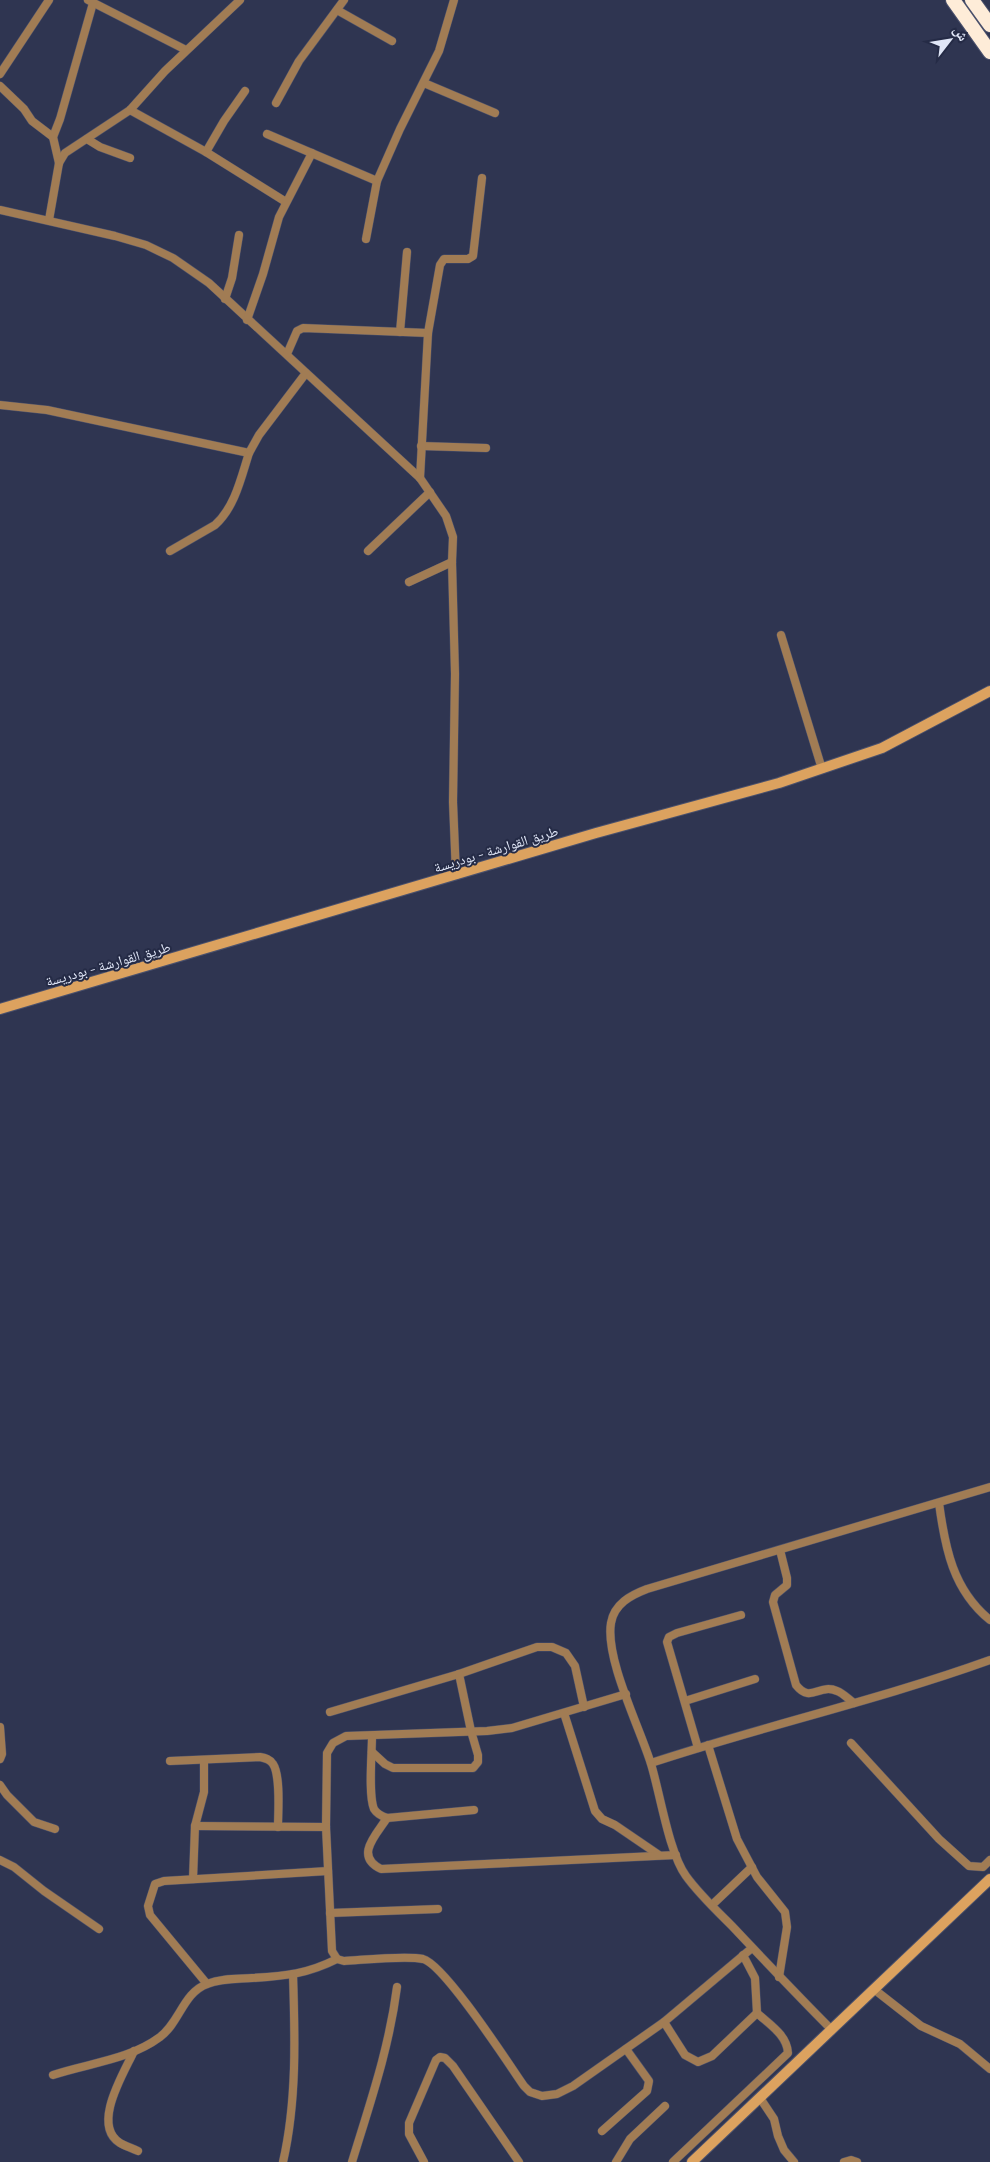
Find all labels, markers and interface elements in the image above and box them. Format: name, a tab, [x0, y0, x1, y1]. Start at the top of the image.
north arrow	[925, 15, 975, 65]
text: ش	[950, 22, 973, 44]
street label: طريق القوارشة - بودريسة	[432, 822, 561, 877]
street label: طريق القوارشة - بودريسة	[44, 938, 173, 991]

